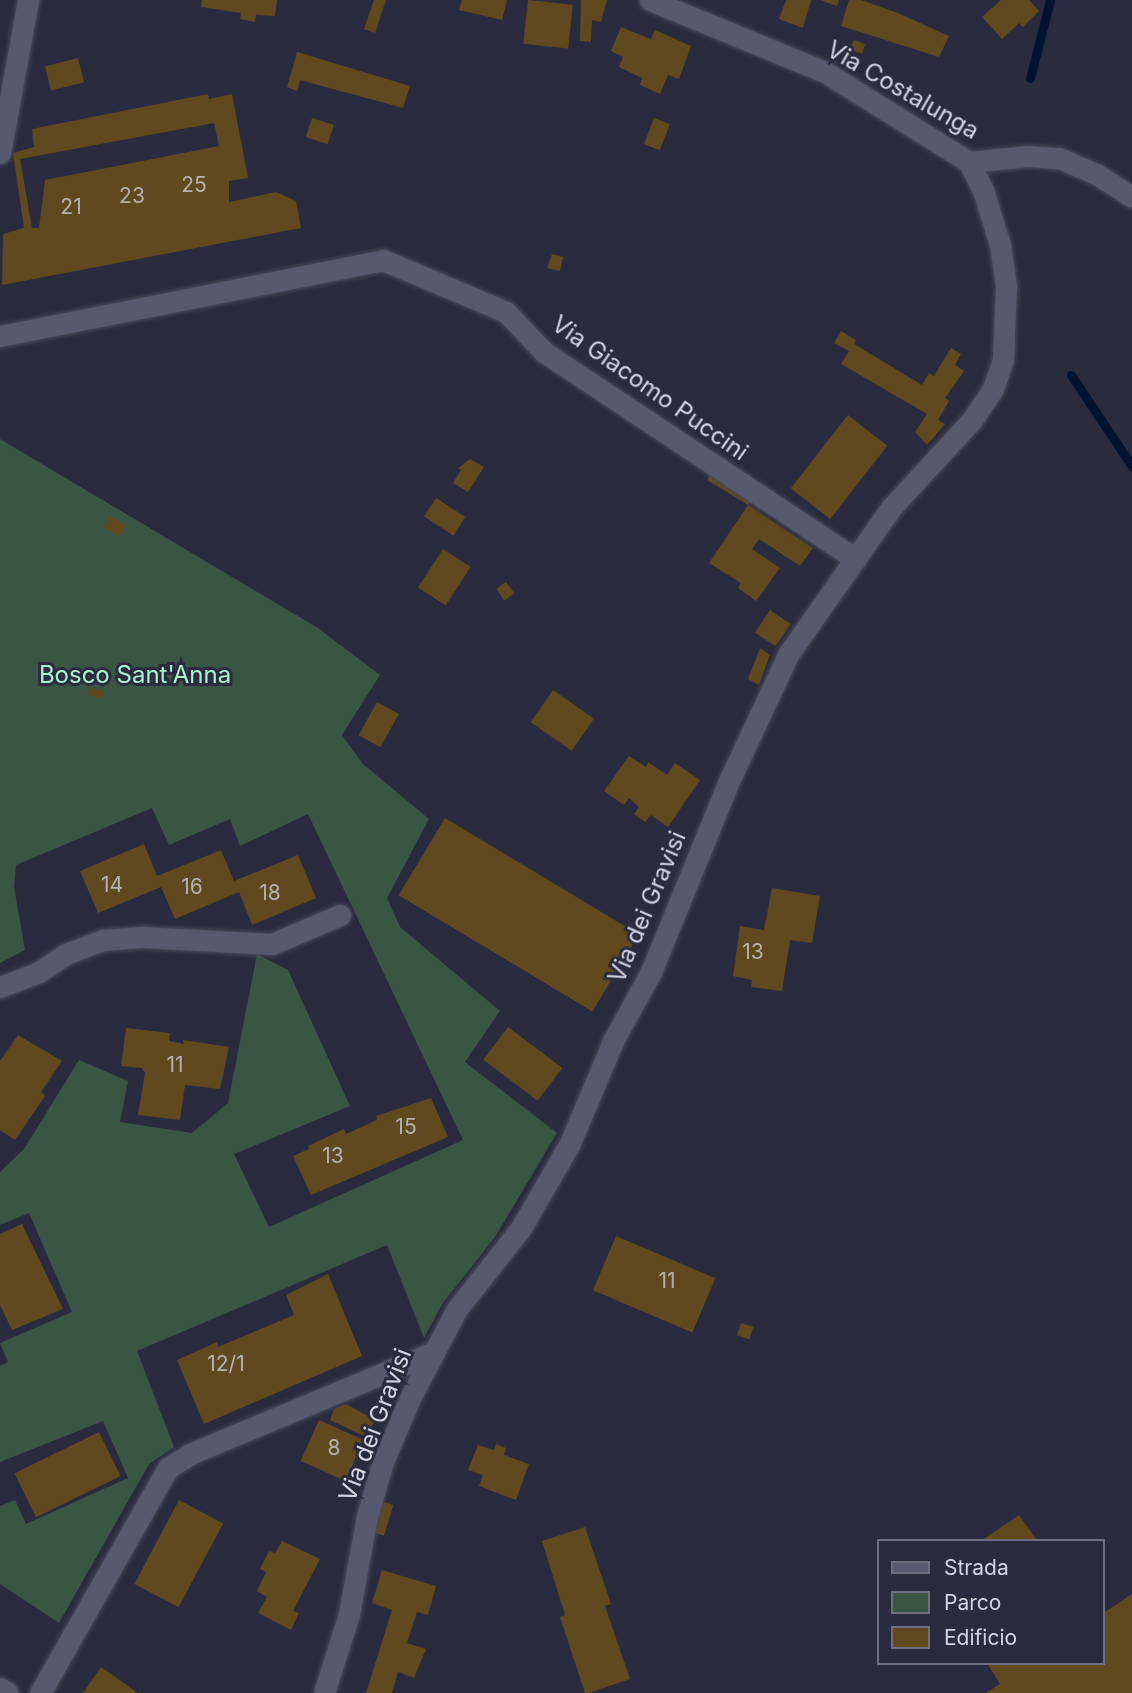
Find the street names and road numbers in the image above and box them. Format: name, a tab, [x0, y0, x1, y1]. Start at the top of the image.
street label: Via Costalunga	[822, 35, 984, 145]
street label: Via Giacomo Puccini	[546, 309, 754, 467]
street label: Via dei Gravisi	[602, 827, 692, 987]
street label: Via dei Gravisi	[333, 1344, 417, 1506]

